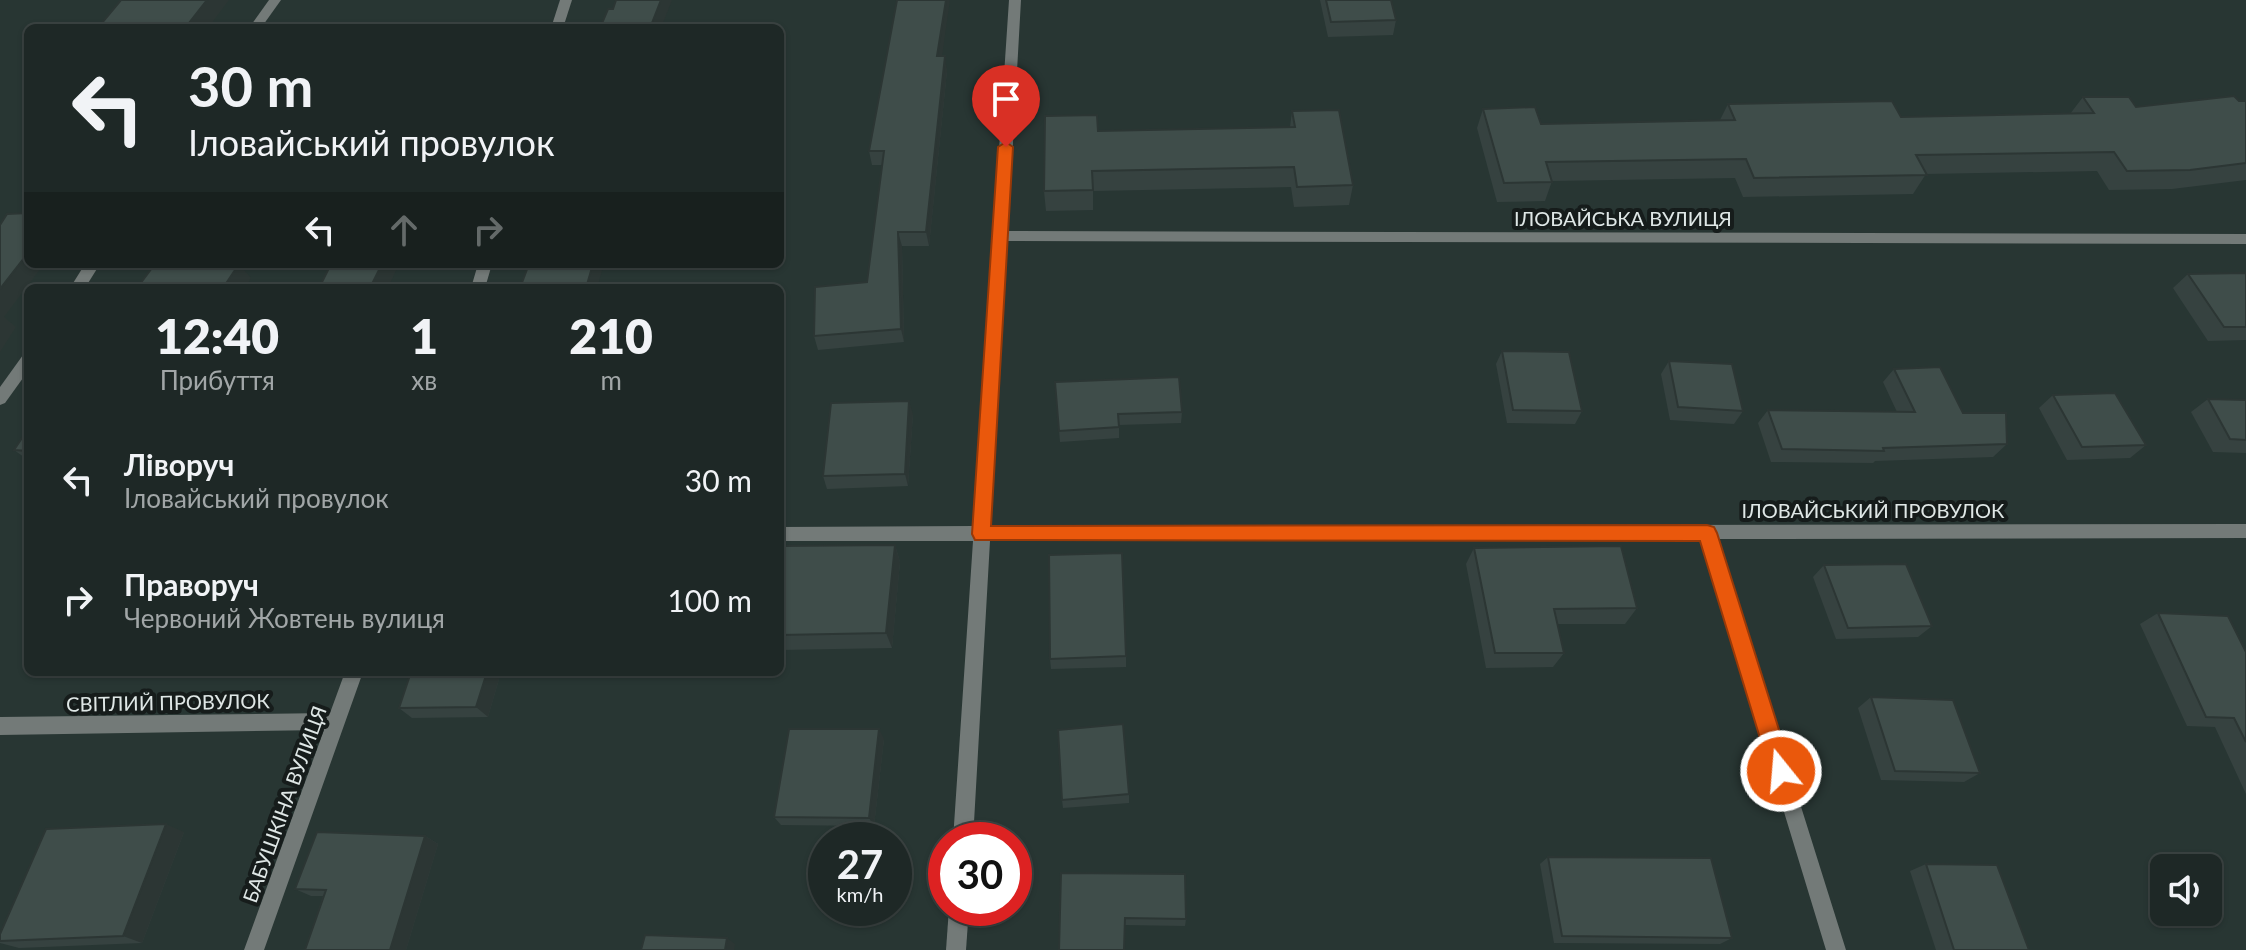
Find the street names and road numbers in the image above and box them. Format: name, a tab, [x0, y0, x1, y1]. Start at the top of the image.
street label: ІЛОВАЙСЬКА ВУЛИЦЯ	[1514, 206, 1732, 230]
street label: ІЛОВАЙСЬКИЙ ПРОВУЛОК	[1742, 498, 2005, 522]
street label: СВІТЛИЙ ПРОВУЛОК	[66, 688, 271, 716]
street label: БАБУШКІНА ВУЛИЦЯ	[237, 702, 331, 906]

